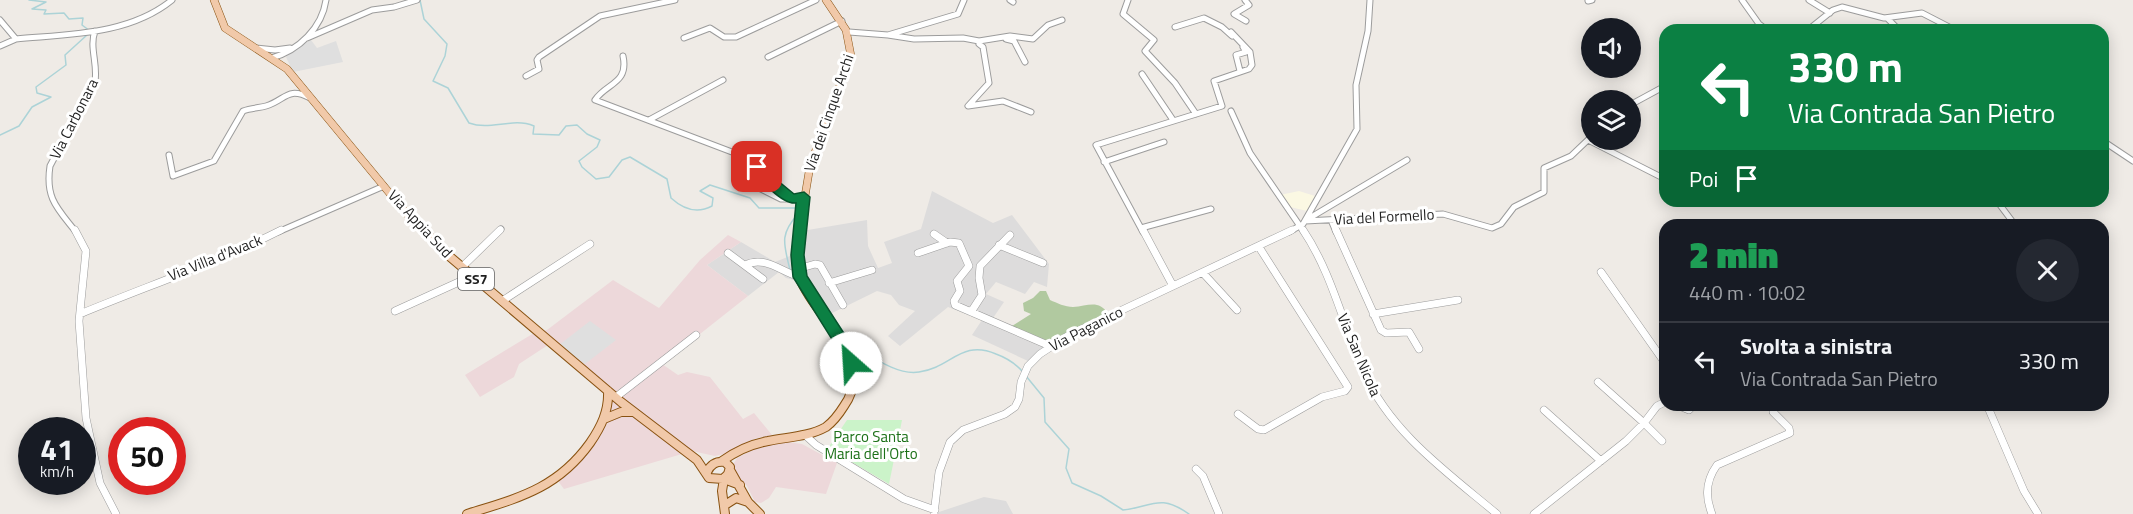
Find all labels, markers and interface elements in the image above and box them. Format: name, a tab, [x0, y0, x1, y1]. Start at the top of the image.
map controls	[1581, 18, 1641, 150]
button: sound	[1581, 18, 1641, 78]
text: 330 m	[1788, 34, 1903, 98]
icon: left	[1689, 48, 1767, 126]
street label: Via dei Cinque Archi	[798, 51, 859, 175]
street label: Via Carbonara	[43, 74, 104, 163]
button: layers	[1581, 90, 1641, 150]
text: Via Contrada San Pietro	[1788, 92, 2055, 133]
pin	[731, 141, 782, 192]
icon: arrive	[740, 150, 773, 183]
text: Poi	[1689, 162, 1718, 196]
icon: arrive	[1730, 162, 1763, 195]
street label: Via Appia Sud	[383, 184, 458, 263]
street label: Via del Formello	[1333, 202, 1435, 231]
text: 2 min	[1689, 227, 1778, 282]
street label: Via Villa d'Avack	[164, 228, 265, 287]
button: close	[2016, 239, 2079, 302]
road number: SS7	[458, 268, 494, 290]
text: 440 m · 10:02	[1689, 277, 1806, 308]
street label: Via Paganico	[1045, 300, 1127, 357]
street label: Via San Nicola	[1332, 310, 1388, 401]
text: Svolta a sinistra	[1740, 329, 1892, 363]
position arrow	[819, 331, 883, 395]
text: 330 m	[2019, 344, 2079, 378]
icon: left	[1689, 345, 1722, 378]
text: Via Contrada San Pietro	[1740, 363, 1938, 394]
speed limit sign: 50	[108, 417, 186, 495]
park label: Parco Santa Maria dell'Orto	[824, 425, 918, 465]
text: 41	[40, 426, 74, 472]
text: km/h	[40, 460, 74, 483]

